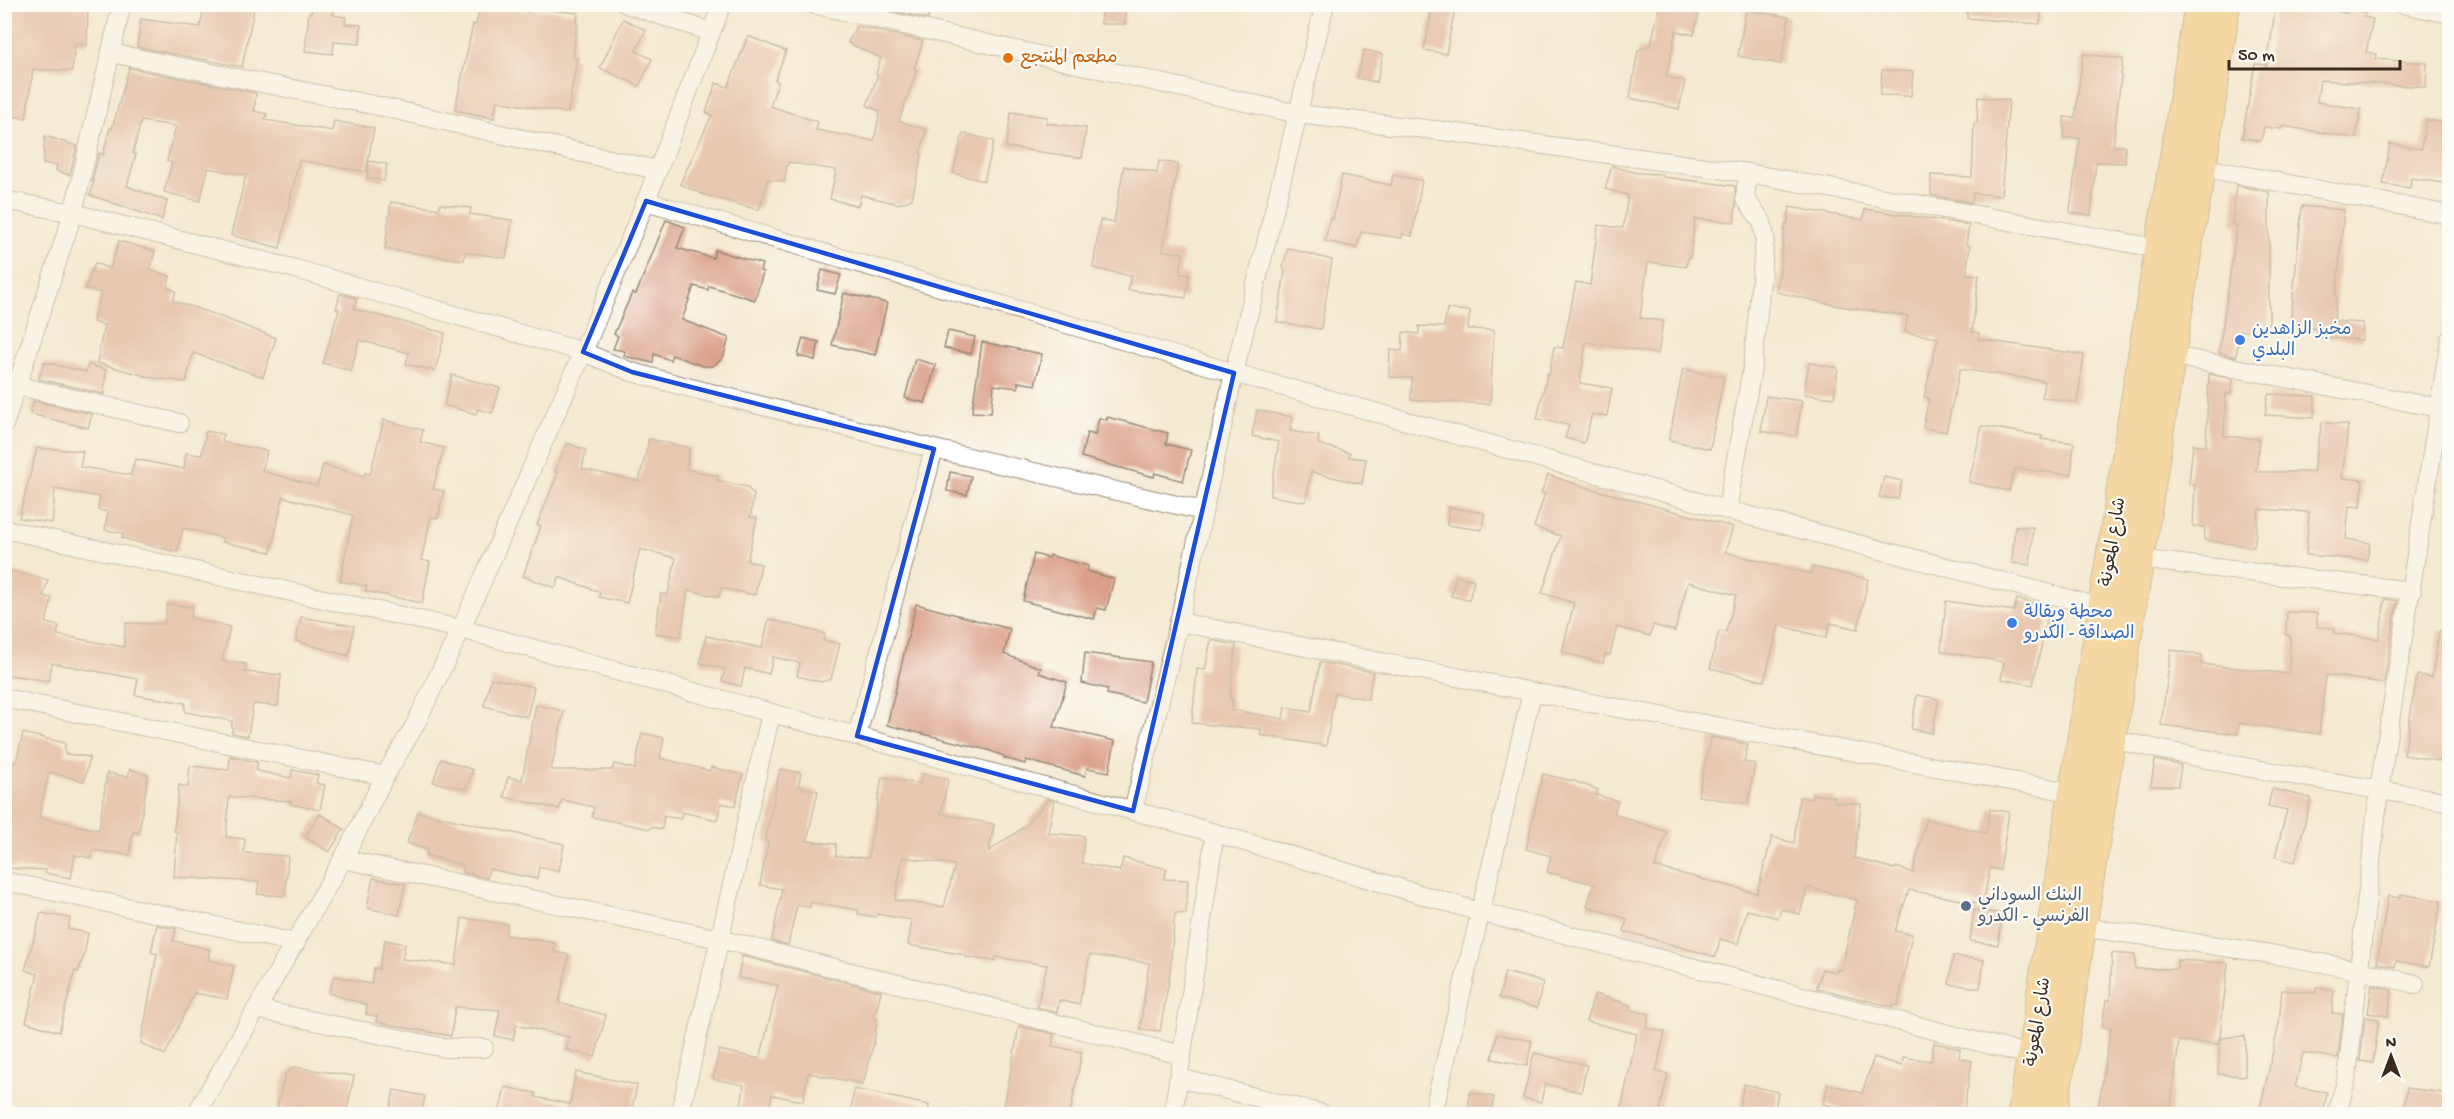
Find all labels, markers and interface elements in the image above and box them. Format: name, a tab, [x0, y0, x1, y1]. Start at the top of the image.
scale bar	[2229, 33, 2400, 71]
text: 50 m	[2238, 46, 2275, 67]
place label: مطعم المنتجع	[1020, 48, 1118, 70]
marker: مطعم المنتجع	[1001, 51, 1015, 65]
place label: مخبز الزاهدين البلدي	[2252, 320, 2351, 362]
marker: مخبز الزاهدين البلدي	[2233, 333, 2247, 347]
street label: شارع المعونة	[2097, 496, 2131, 588]
place label: محطة وبقالة الصداقة - الكدرو	[2023, 603, 2135, 645]
marker: محطة وبقالة الصداقة - الكدرو	[2005, 616, 2019, 630]
place label: البنك السوداني الفرنسي - الكدرو	[1977, 886, 2089, 931]
marker: البنك السوداني الفرنسي - الكدرو	[1959, 899, 1973, 913]
street label: شارع المعونة	[2022, 976, 2056, 1068]
north arrow	[2361, 1026, 2421, 1086]
text: N	[2386, 1035, 2397, 1054]

